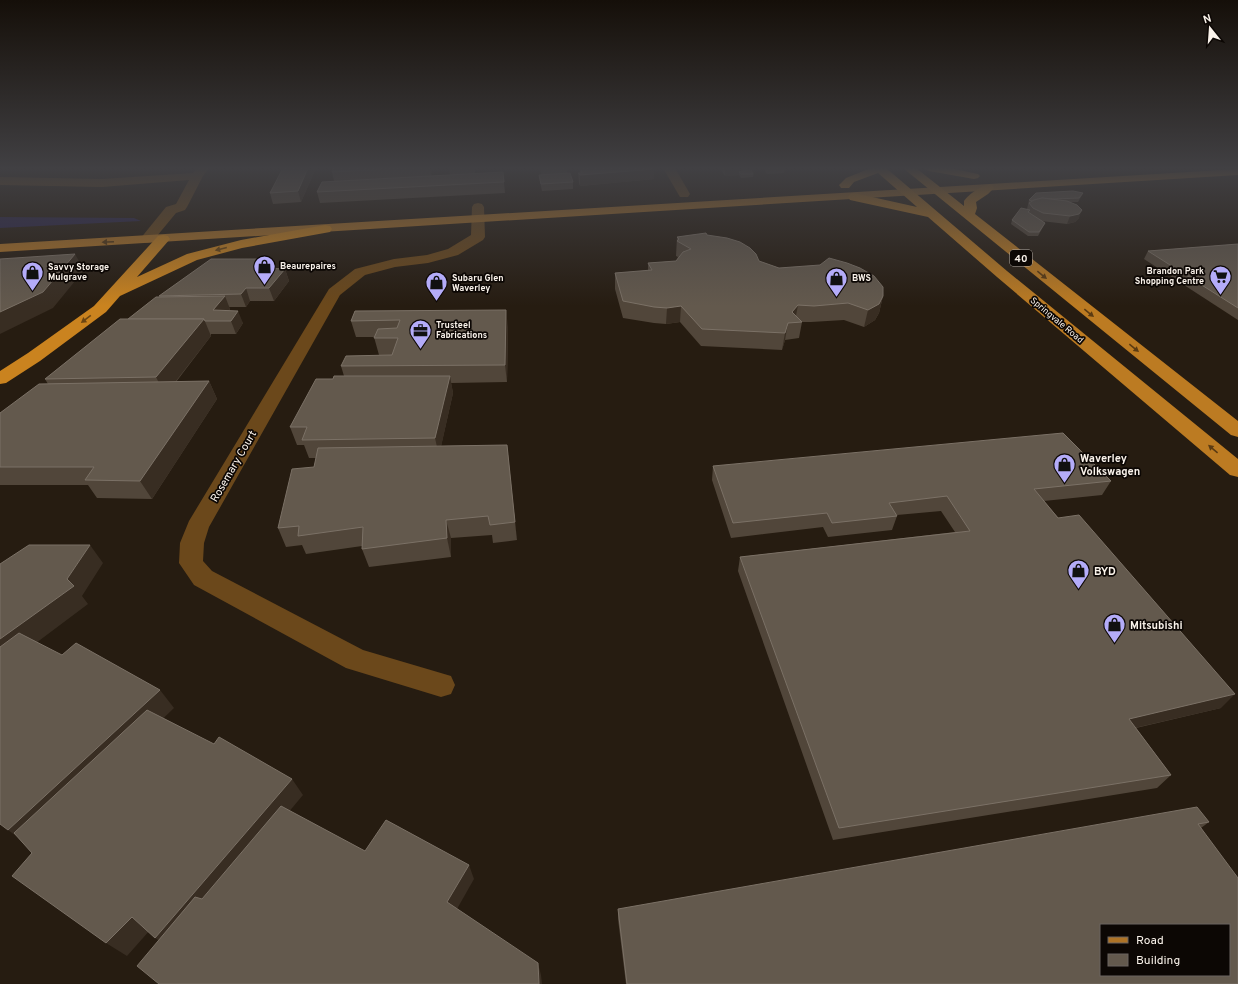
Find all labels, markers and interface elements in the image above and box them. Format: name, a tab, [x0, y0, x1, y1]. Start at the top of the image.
north arrow	[1190, 8, 1230, 48]
text: N	[1202, 12, 1213, 27]
one-way arrow	[102, 238, 114, 245]
one-way arrow	[215, 246, 227, 252]
road number: 40	[1010, 250, 1032, 266]
shop icon: Beaurepaires	[251, 253, 277, 286]
shop icon: Savvy Storage Mulgrave	[20, 259, 46, 292]
place label: Beaurepaires	[280, 261, 336, 272]
place label: Savvy Storage Mulgrave	[48, 262, 109, 283]
supermarket icon: Brandon Park Shopping Centre	[1207, 263, 1233, 296]
shop icon: BWS	[823, 265, 849, 298]
place label: Brandon Park Shopping Centre	[1135, 266, 1204, 287]
shop icon: Subaru Glen Waverley	[423, 270, 449, 303]
one-way arrow	[1036, 270, 1047, 279]
place label: Subaru Glen Waverley	[452, 273, 504, 294]
place label: BWS	[852, 273, 871, 284]
street label: Springvale Road	[1028, 295, 1085, 346]
one-way arrow	[1084, 308, 1095, 317]
one-way arrow	[80, 315, 91, 324]
office icon: Trusteel Fabrications	[407, 317, 433, 350]
place label: Trusteel Fabrications	[436, 320, 487, 341]
one-way arrow	[1129, 344, 1139, 353]
street label: Rosemary Court	[208, 428, 260, 505]
one-way arrow	[1207, 444, 1218, 453]
shop icon: Waverley Volkswagen	[1052, 451, 1078, 484]
place label: Waverley Volkswagen	[1080, 452, 1140, 479]
shop icon: BYD	[1065, 558, 1091, 591]
place label: BYD	[1094, 565, 1116, 579]
shop icon: Mitsubishi	[1101, 612, 1127, 645]
place label: Mitsubishi	[1130, 619, 1183, 633]
legend	[1100, 924, 1230, 976]
text: Road	[1136, 933, 1164, 949]
text: Building	[1136, 953, 1180, 969]

